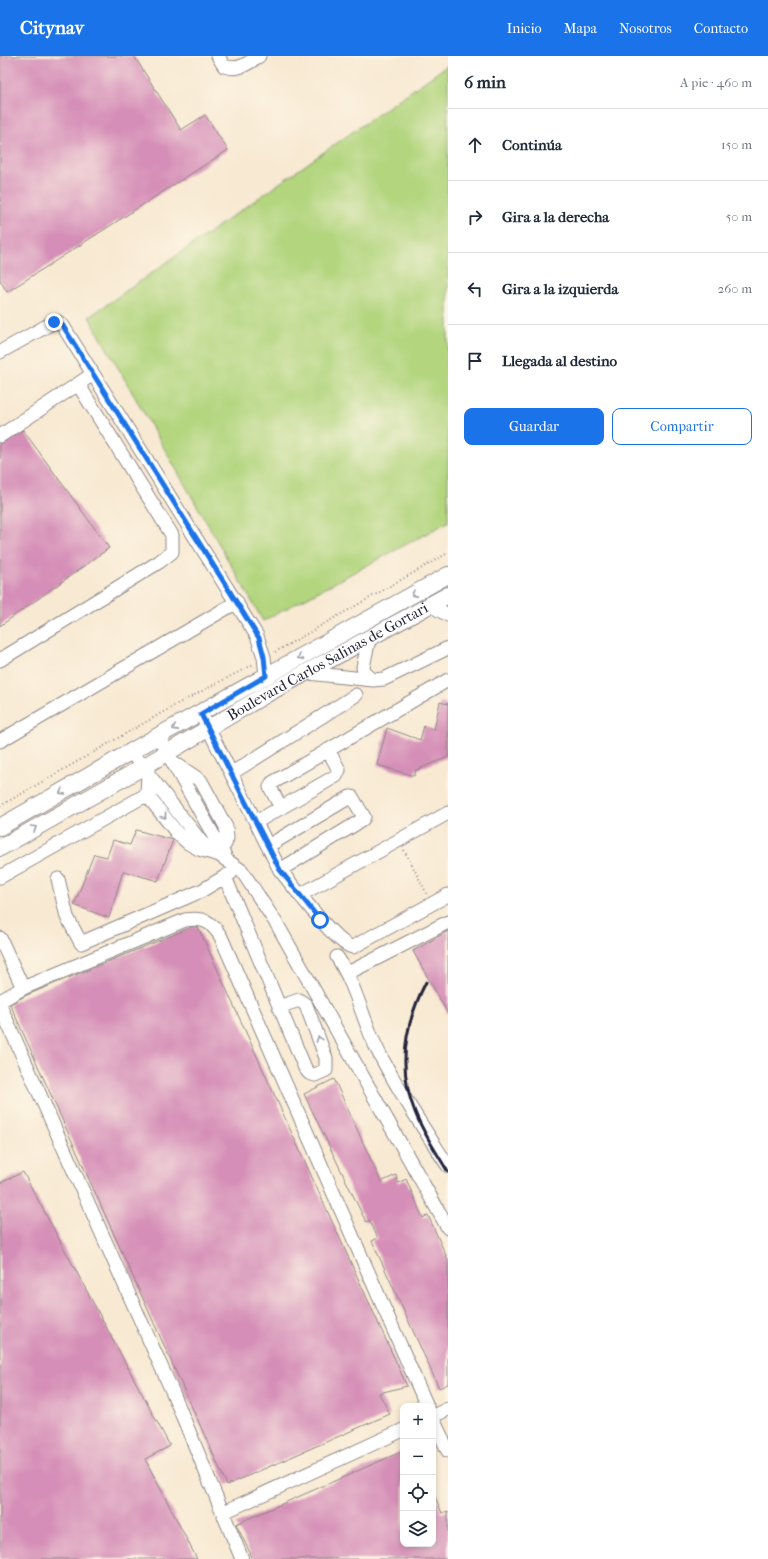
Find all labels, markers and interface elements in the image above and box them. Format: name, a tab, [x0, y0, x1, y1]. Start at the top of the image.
text: Citynav	[20, 17, 84, 39]
text: Inicio	[507, 20, 542, 37]
text: Mapa	[564, 20, 597, 37]
text: Nosotros	[619, 20, 672, 37]
text: Contacto	[694, 20, 748, 37]
text: 6 min	[464, 72, 506, 92]
text: A pie · 460 m	[680, 75, 752, 90]
icon: ahead	[464, 134, 486, 156]
text: Continúa	[502, 136, 562, 154]
text: 150 m	[721, 137, 752, 152]
icon: right	[464, 206, 486, 228]
text: Gira a la derecha	[502, 208, 609, 226]
text: 50 m	[726, 209, 752, 224]
icon: left	[464, 278, 486, 300]
text: Gira a la izquierda	[502, 280, 618, 298]
text: 260 m	[718, 281, 752, 296]
route end	[45, 313, 63, 331]
icon: arrive	[464, 350, 486, 372]
text: Llegada al destino	[502, 352, 617, 370]
button: Guardar	[464, 408, 604, 445]
button: Compartir	[612, 408, 752, 445]
one-way arrow	[411, 589, 418, 597]
street label: Boulevard Carlos Salinas de Gortari	[224, 598, 432, 724]
one-way arrow	[297, 652, 304, 660]
one-way arrow	[172, 723, 179, 730]
one-way arrow	[58, 787, 66, 794]
one-way arrow	[159, 812, 166, 819]
one-way arrow	[30, 826, 37, 833]
route start	[311, 911, 329, 929]
one-way arrow	[316, 1036, 324, 1043]
map controls	[400, 1403, 436, 1547]
button: +	[400, 1403, 436, 1439]
button: −	[400, 1439, 436, 1475]
button: locate	[400, 1475, 436, 1511]
button: layers	[400, 1511, 436, 1547]

